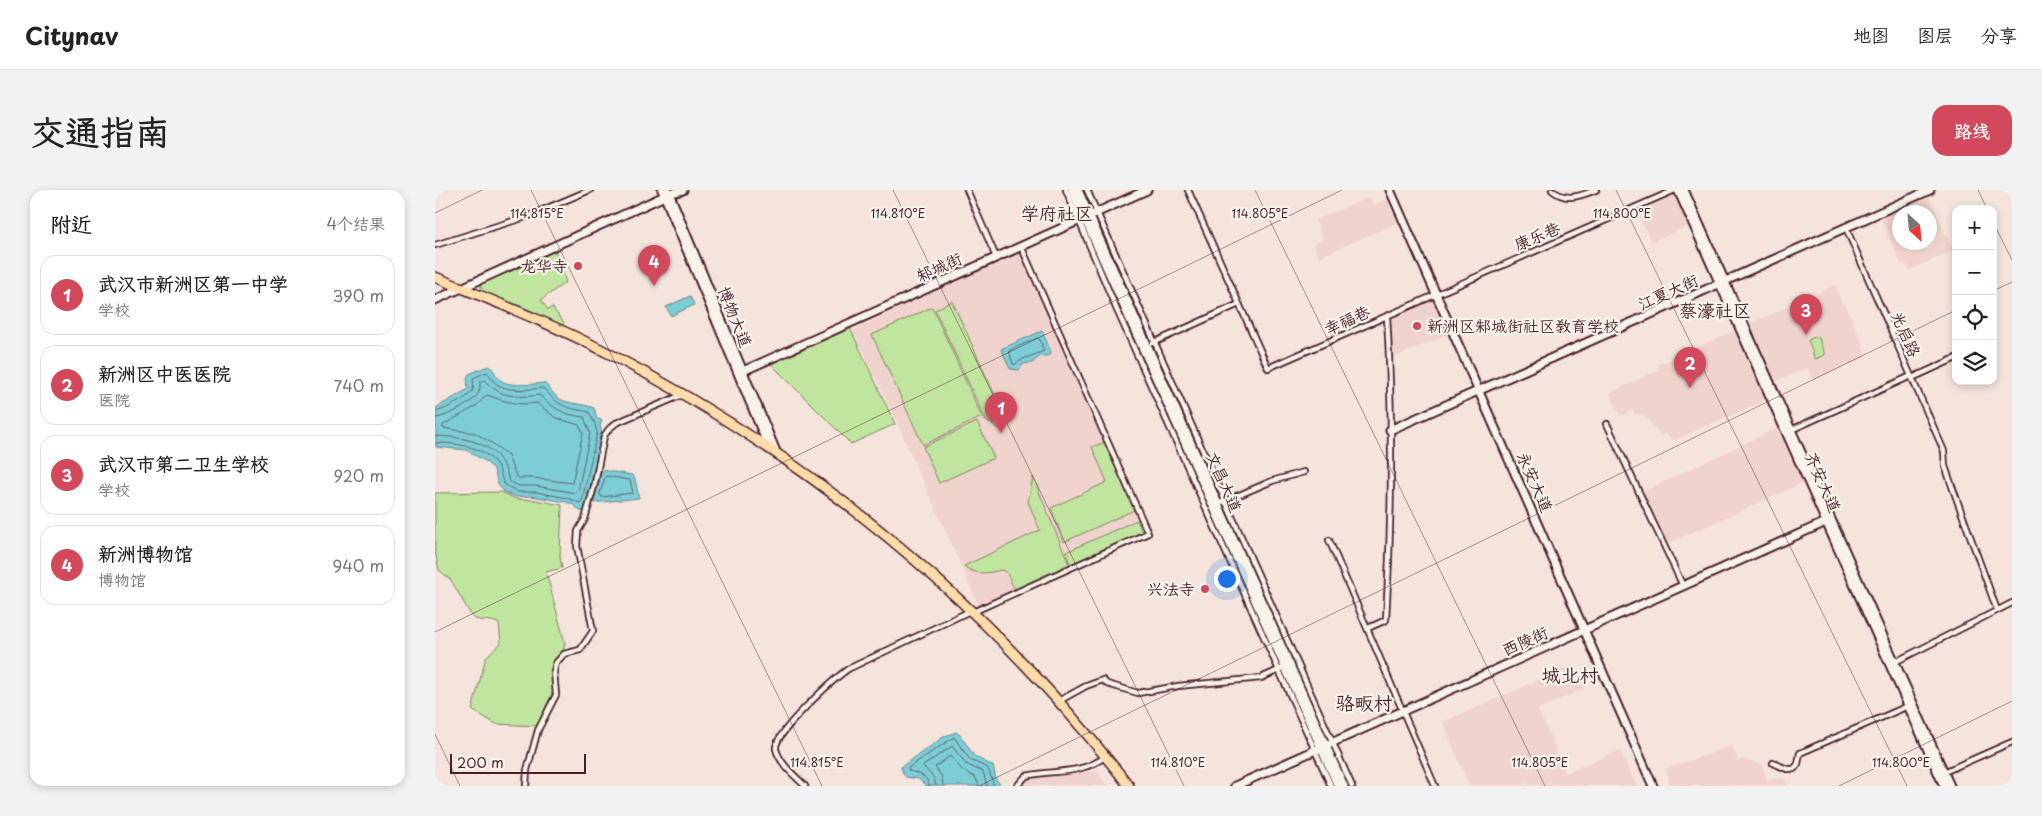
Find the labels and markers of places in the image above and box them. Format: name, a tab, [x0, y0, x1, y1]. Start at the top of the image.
pin: 4	[638, 245, 670, 286]
place label: 龙华寺	[520, 253, 568, 277]
marker: 龙华寺	[572, 260, 584, 272]
pin: 3	[1790, 294, 1822, 335]
place label: 新洲区邾城街社区教育学校	[1427, 313, 1619, 337]
marker: 新洲区邾城街社区教育学校	[1411, 320, 1423, 332]
pin: 2	[1674, 347, 1706, 388]
pin: 1	[985, 392, 1017, 433]
place label: 兴法寺	[1147, 576, 1195, 600]
marker: 兴法寺	[1199, 583, 1211, 595]

